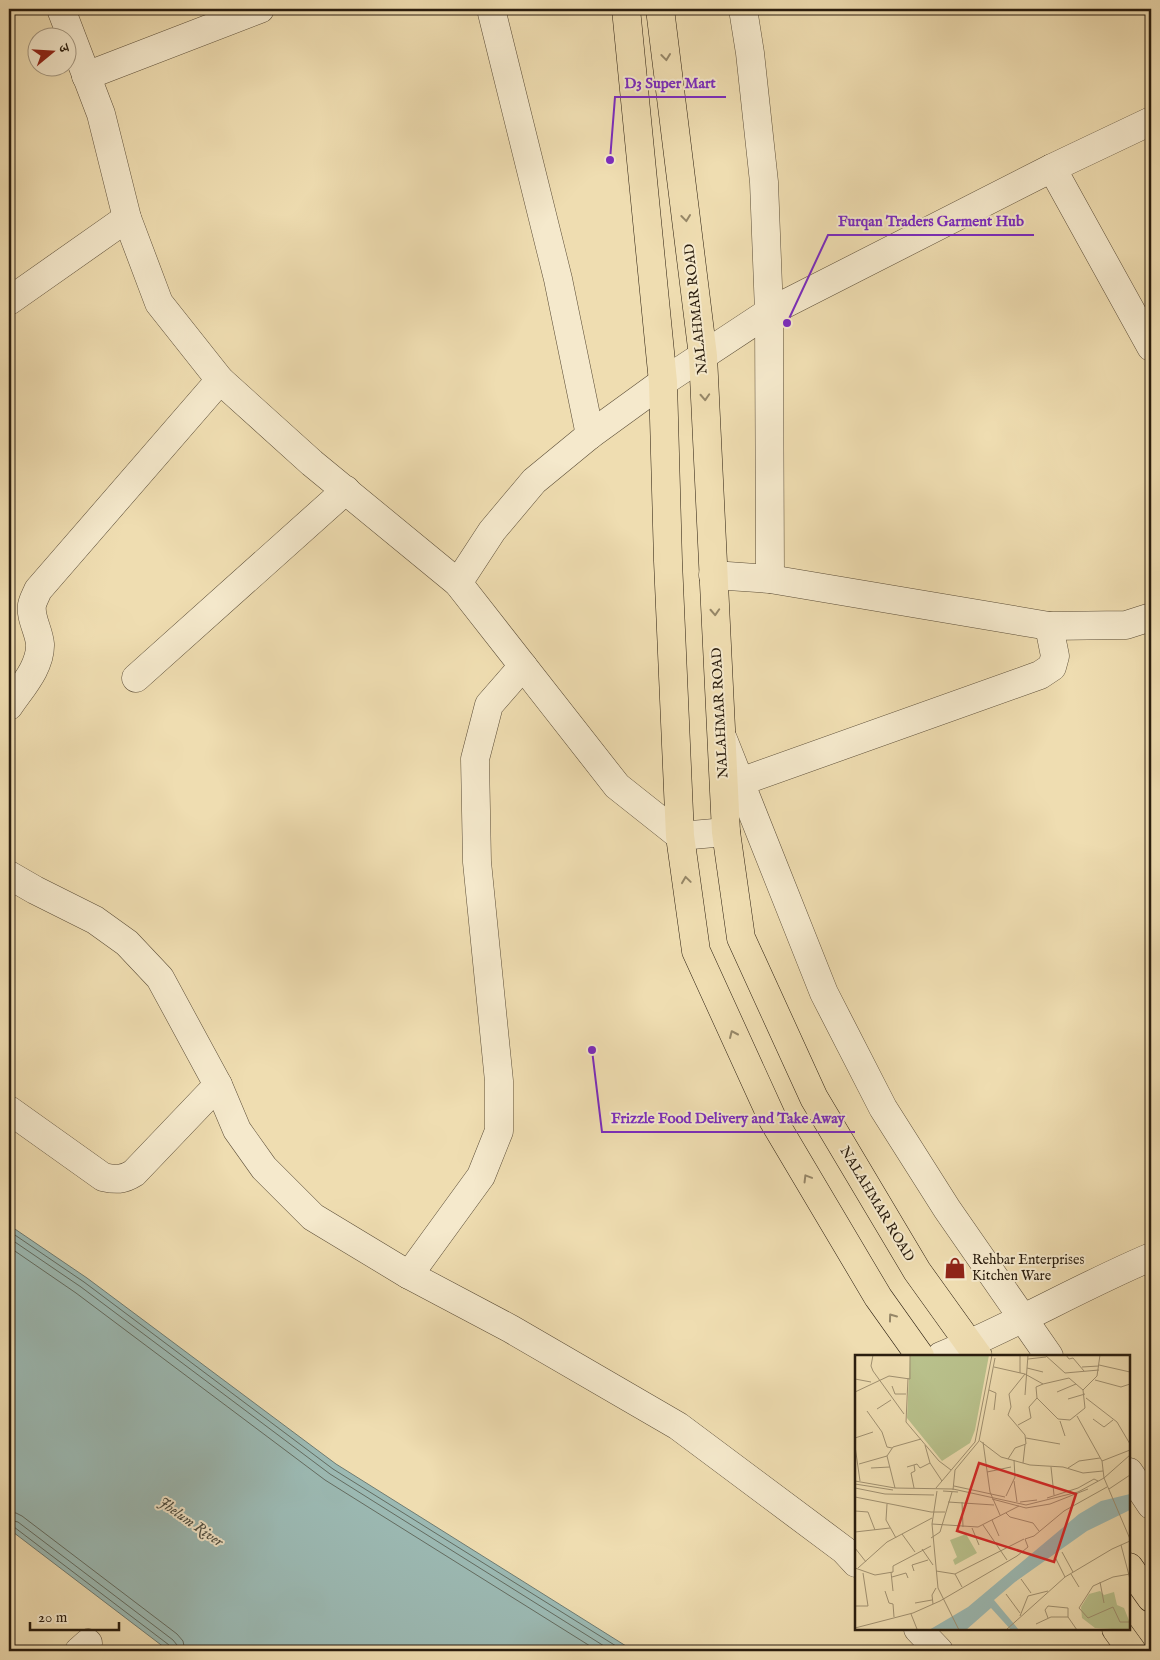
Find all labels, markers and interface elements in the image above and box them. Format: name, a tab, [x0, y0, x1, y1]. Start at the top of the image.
north arrow	[28, 28, 78, 78]
text: उ	[53, 41, 73, 55]
one-way arrow	[660, 54, 671, 62]
callout: D3 Super Mart	[615, 67, 726, 97]
text: D3 Super Mart	[624, 74, 717, 93]
callout: Furqan Traders Garment Hub	[828, 205, 1034, 235]
text: Furqan Traders Garment Hub	[838, 212, 1024, 231]
one-way arrow	[680, 214, 690, 223]
street label: NALAHMAR ROAD	[680, 243, 712, 375]
one-way arrow	[699, 394, 710, 402]
one-way arrow	[710, 608, 721, 616]
street label: NALAHMAR ROAD	[708, 647, 732, 779]
one-way arrow	[681, 875, 692, 883]
one-way arrow	[730, 1030, 740, 1039]
callout: Frizzle Food Delivery and Take Away	[602, 1102, 855, 1132]
text: Frizzle Food Delivery and Take Away	[611, 1109, 846, 1128]
street label: NALAHMAR ROAD	[835, 1143, 919, 1265]
one-way arrow	[804, 1175, 814, 1184]
place label: Rehbar Enterprises Kitchen Ware	[972, 1251, 1084, 1285]
shop icon: Rehbar Enterprises Kitchen Ware	[942, 1255, 968, 1281]
one-way arrow	[889, 1313, 898, 1323]
inset map	[855, 1355, 1130, 1630]
water label: Jhelum River	[155, 1493, 228, 1552]
scale bar	[30, 1600, 119, 1632]
text: 20 m	[38, 1608, 68, 1627]

